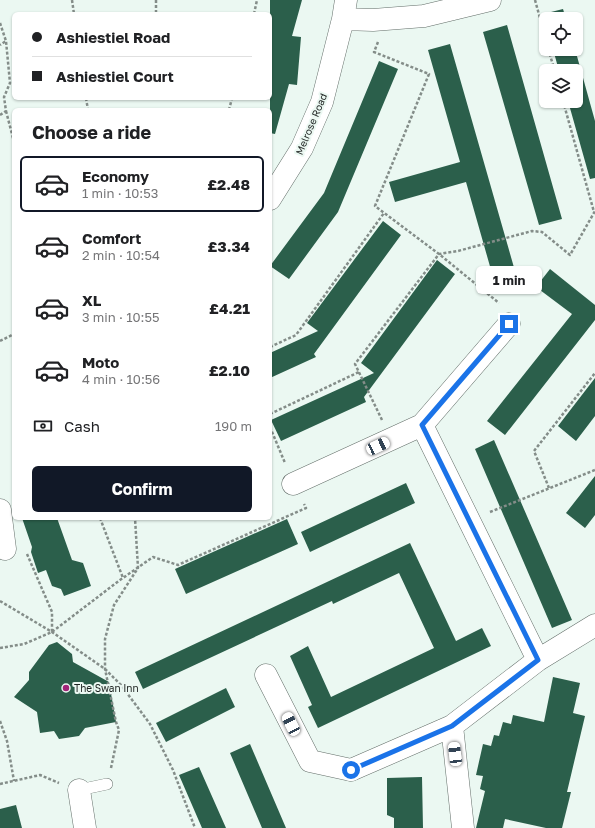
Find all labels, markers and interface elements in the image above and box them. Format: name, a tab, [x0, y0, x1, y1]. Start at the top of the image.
map controls	[539, 12, 583, 108]
button: locate	[539, 12, 583, 56]
text: Ashiestiel Road	[56, 28, 170, 46]
button: layers	[539, 64, 583, 108]
text: Ashiestiel Court	[56, 67, 174, 85]
street label: Melrose Road	[293, 92, 329, 156]
text: Choose a ride	[32, 121, 151, 143]
icon: car	[34, 166, 70, 202]
text: Economy	[82, 167, 149, 185]
text: £2.48	[207, 175, 250, 193]
text: 1 min · 10:53	[82, 185, 158, 201]
icon: car	[34, 228, 70, 264]
text: Comfort	[82, 229, 141, 247]
text: £3.34	[208, 237, 250, 255]
text: 2 min · 10:54	[82, 247, 160, 263]
callout: 1 min	[476, 266, 542, 294]
text: 1 min	[493, 272, 525, 288]
icon: car	[34, 290, 70, 326]
text: XL	[82, 291, 101, 309]
text: £4.21	[209, 299, 250, 317]
text: 3 min · 10:55	[82, 309, 160, 325]
route end	[500, 315, 518, 333]
icon: car	[34, 352, 70, 388]
text: Moto	[82, 353, 119, 371]
text: £2.10	[209, 361, 250, 379]
text: 4 min · 10:56	[82, 371, 160, 387]
icon: cash	[32, 415, 54, 437]
text: Cash	[64, 417, 100, 435]
text: 190 m	[215, 418, 252, 434]
car	[365, 435, 391, 457]
button: Confirm	[32, 466, 252, 512]
place label: The Swan Inn	[74, 682, 139, 694]
marker: The Swan Inn	[61, 683, 71, 693]
car	[280, 711, 302, 737]
car	[448, 741, 462, 767]
route start	[342, 761, 360, 779]

